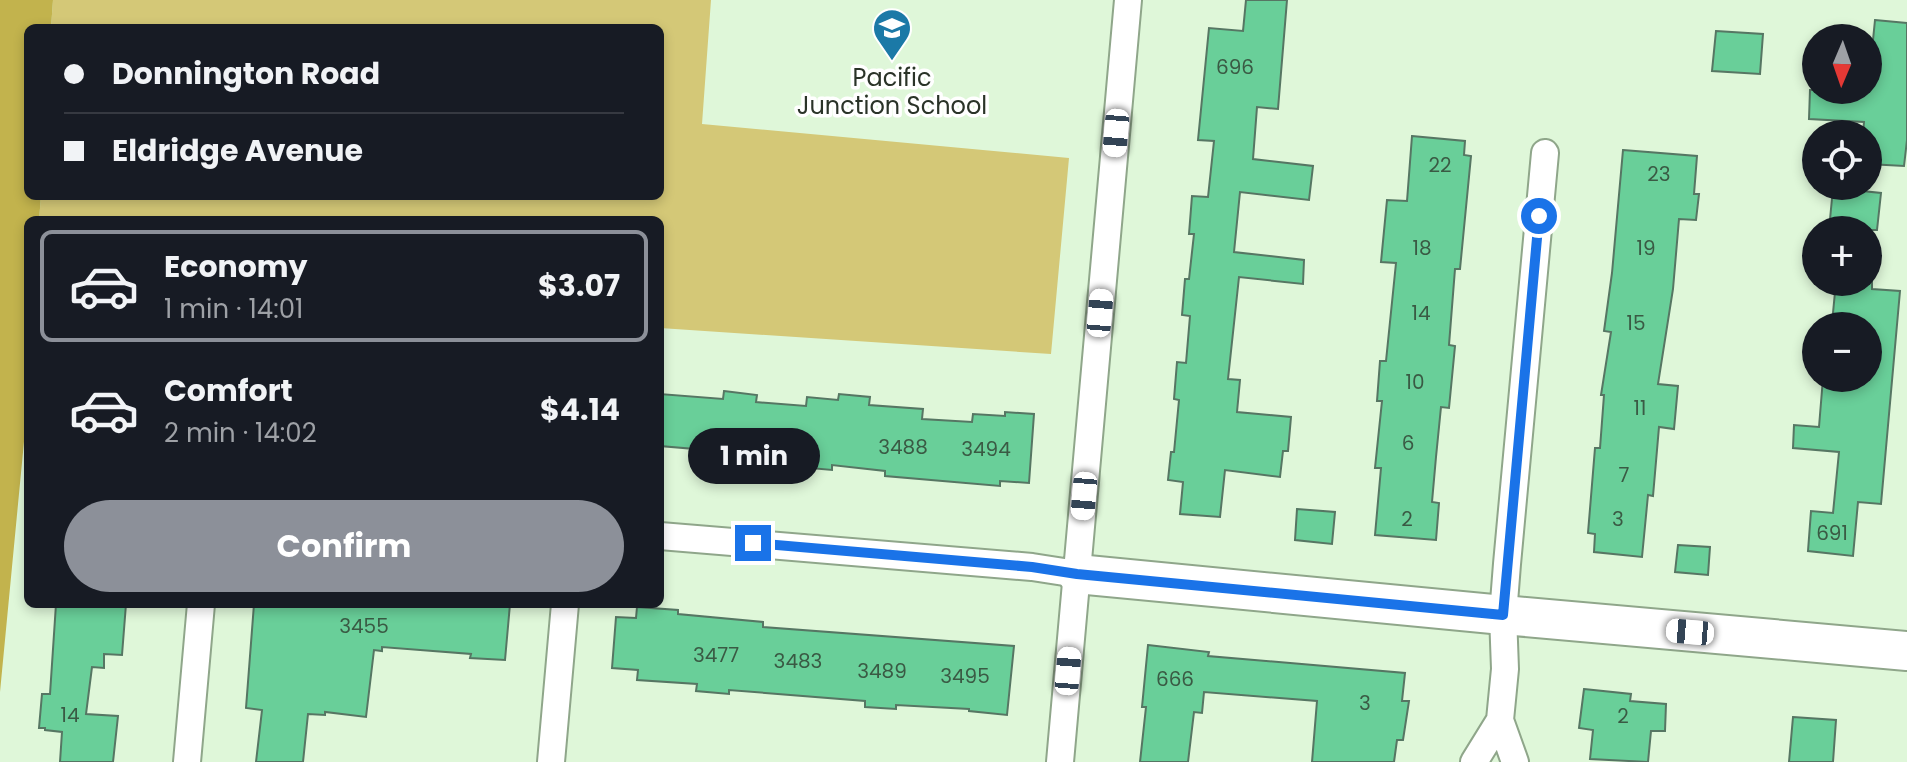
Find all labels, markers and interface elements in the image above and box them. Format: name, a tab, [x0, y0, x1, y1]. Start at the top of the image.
school or university icon: Pacific Junction School	[871, 7, 913, 62]
north arrow	[1802, 24, 1882, 104]
map controls	[1802, 24, 1882, 392]
text: Donnington Road	[112, 52, 380, 95]
house number: 696	[1216, 53, 1254, 81]
place label: Pacific Junction School	[797, 61, 987, 122]
car	[1102, 108, 1130, 158]
button: locate	[1802, 120, 1882, 200]
text: Eldridge Avenue	[112, 129, 363, 172]
house number: 22	[1429, 151, 1452, 179]
house number: 23	[1647, 160, 1671, 188]
route start	[1521, 198, 1557, 234]
button: +	[1802, 216, 1882, 296]
house number: 18	[1412, 234, 1432, 262]
house number: 19	[1637, 234, 1656, 262]
text: Economy	[164, 245, 308, 288]
icon: car	[68, 250, 140, 322]
text: $3.07	[538, 264, 620, 307]
car	[1086, 288, 1114, 338]
text: 1 min · 14:01	[164, 291, 303, 327]
house number: 14	[1412, 299, 1430, 327]
house number: 15	[1627, 309, 1645, 337]
button: −	[1802, 312, 1882, 392]
house number: 10	[1406, 368, 1424, 396]
text: Comfort	[164, 369, 293, 412]
icon: car	[68, 374, 140, 446]
text: $4.14	[540, 388, 620, 431]
house number: 11	[1634, 394, 1646, 422]
text: 2 min · 14:02	[164, 415, 317, 451]
callout: 1 min	[687, 427, 819, 483]
house number: 6	[1402, 429, 1414, 457]
house number: 3488	[878, 433, 928, 461]
house number: 3494	[961, 435, 1011, 463]
text: 1 min	[720, 438, 788, 474]
house number: 7	[1619, 461, 1630, 489]
car	[1070, 471, 1098, 521]
button: Confirm	[64, 500, 624, 592]
house number: 2	[1401, 505, 1413, 533]
house number: 3	[1612, 505, 1624, 533]
house number: 691	[1816, 519, 1848, 547]
route end	[735, 525, 771, 561]
house number: 3455	[339, 612, 389, 640]
car	[1665, 618, 1715, 646]
house number: 3477	[693, 641, 739, 669]
car	[1054, 646, 1082, 696]
house number: 3483	[774, 647, 822, 675]
house number: 3489	[857, 657, 907, 685]
house number: 3495	[940, 662, 990, 690]
house number: 666	[1156, 665, 1194, 693]
house number: 3	[1359, 689, 1371, 717]
house number: 14	[61, 701, 79, 729]
house number: 2	[1617, 702, 1629, 730]

